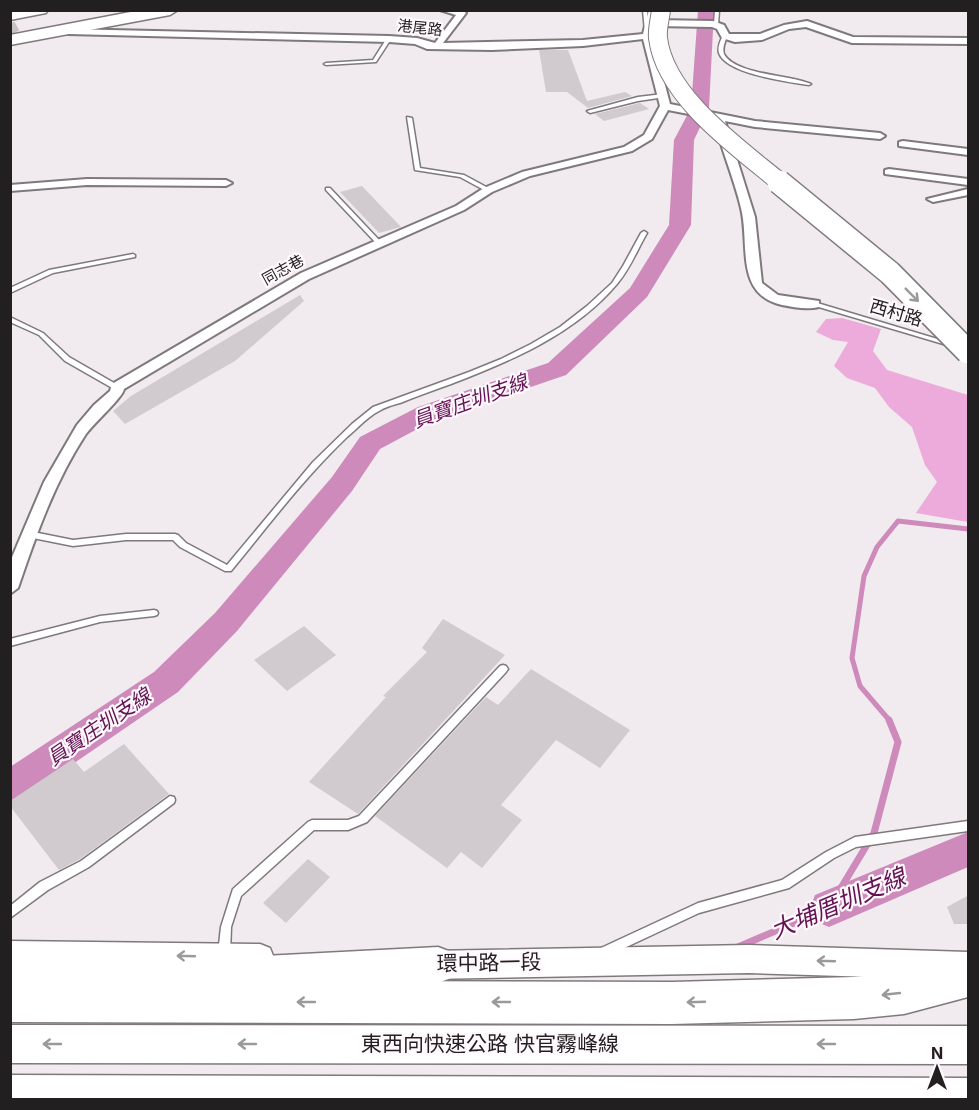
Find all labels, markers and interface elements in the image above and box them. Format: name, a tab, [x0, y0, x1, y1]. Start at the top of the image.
street label: 港尾路	[397, 16, 443, 39]
street label: 同志巷	[258, 250, 307, 289]
one-way arrow	[905, 287, 919, 302]
street label: 西村路	[867, 295, 925, 330]
water label: 員寶庄圳支線	[410, 369, 532, 433]
water label: 員寶庄圳支線	[43, 682, 157, 771]
water label: 大埔厝圳支線	[766, 861, 913, 945]
street label: 環中路一段	[436, 949, 542, 976]
one-way arrow	[176, 951, 196, 962]
one-way arrow	[817, 956, 837, 967]
one-way arrow	[882, 989, 902, 1000]
one-way arrow	[297, 996, 317, 1007]
one-way arrow	[492, 996, 512, 1008]
one-way arrow	[687, 996, 707, 1008]
street label: 東西向快速公路 快官霧峰線	[361, 1031, 619, 1056]
one-way arrow	[43, 1038, 63, 1050]
one-way arrow	[238, 1038, 258, 1050]
one-way arrow	[817, 1038, 837, 1050]
north arrow	[907, 1038, 967, 1098]
text: N	[931, 1043, 943, 1063]

